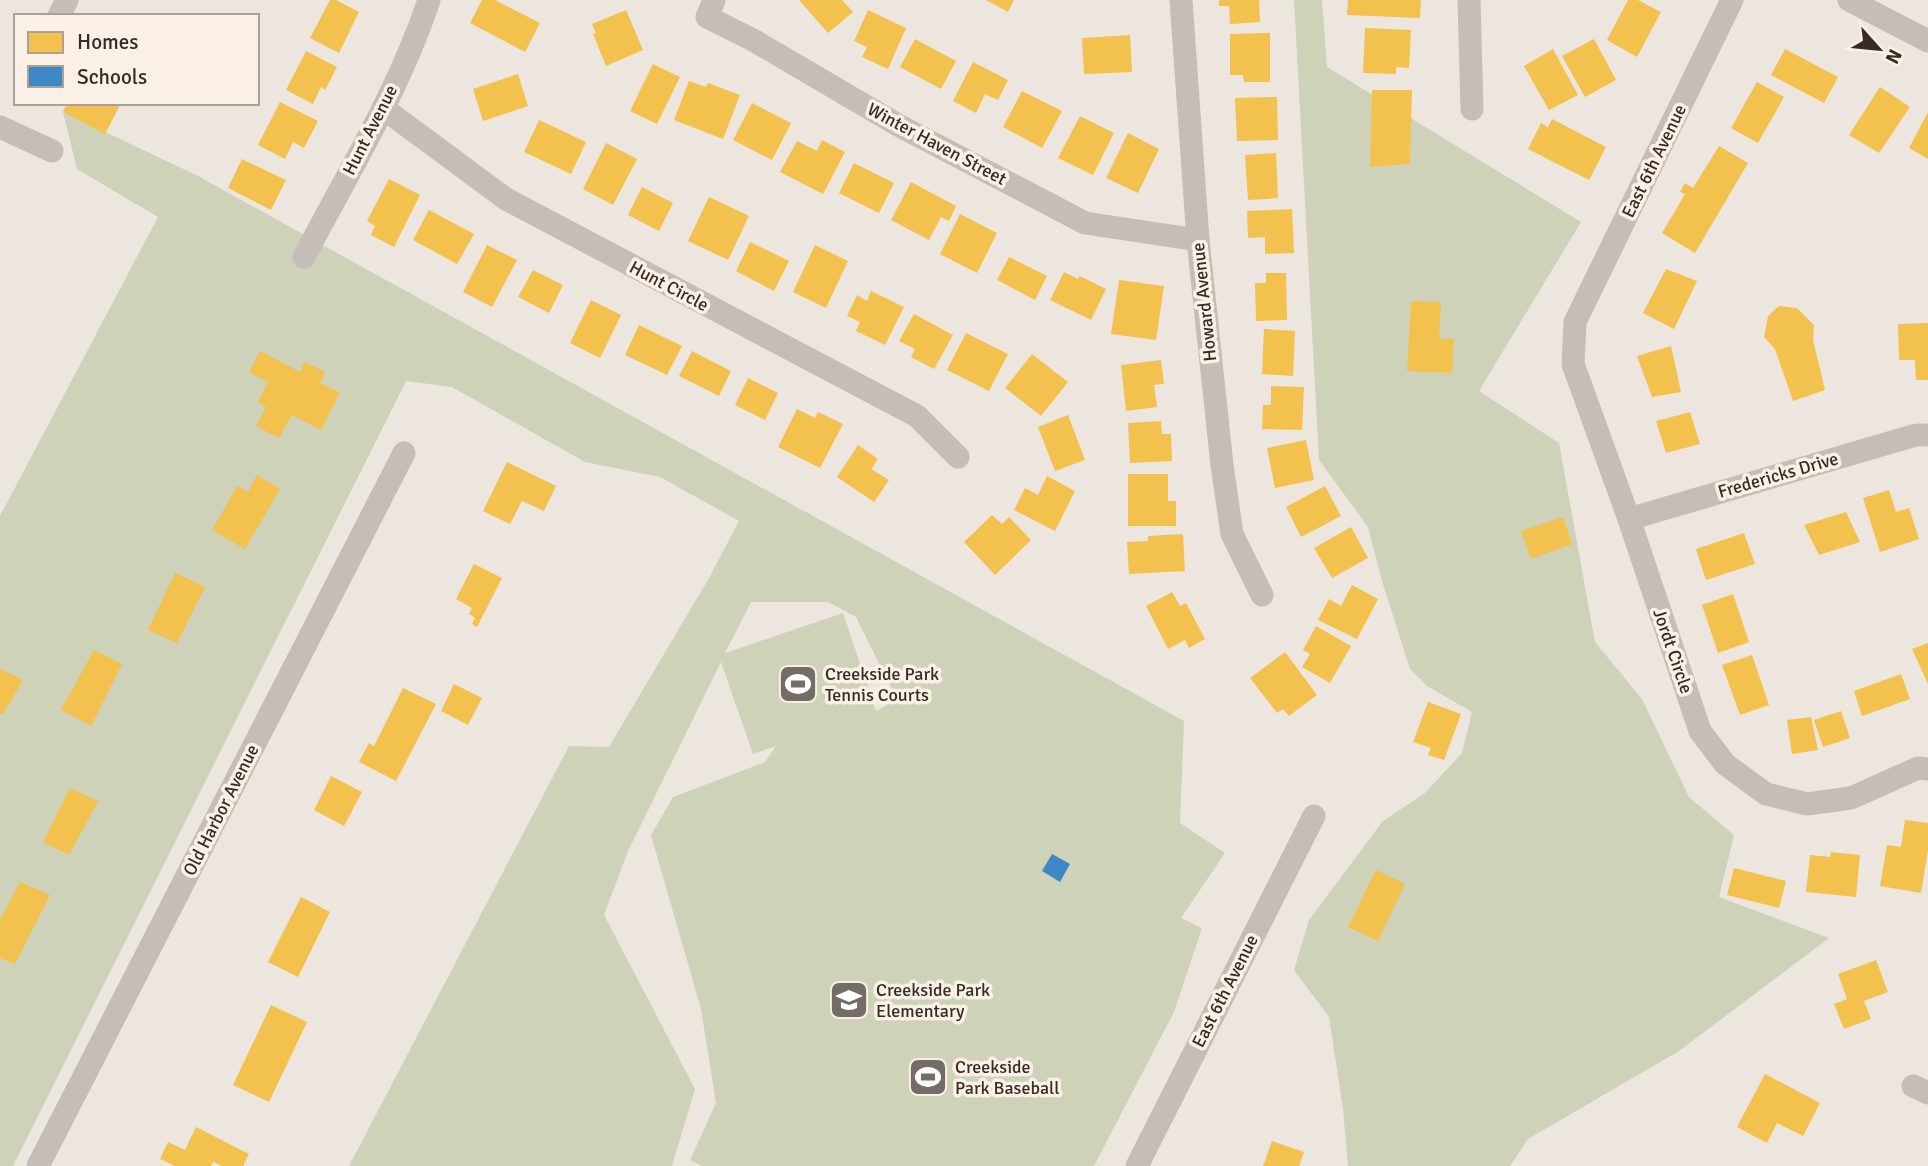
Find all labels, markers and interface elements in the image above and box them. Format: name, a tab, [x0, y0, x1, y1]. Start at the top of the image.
legend	[14, 14, 259, 105]
north arrow	[1844, 14, 1914, 84]
text: Homes	[77, 29, 139, 55]
text: N	[1880, 45, 1907, 68]
text: Schools	[77, 64, 147, 90]
street label: Hunt Avenue	[338, 81, 402, 179]
street label: Winter Haven Street	[864, 98, 1010, 190]
street label: East 6th Avenue	[1617, 101, 1691, 221]
street label: Howard Avenue	[1187, 241, 1221, 363]
street label: Hunt Circle	[626, 256, 712, 316]
street label: Fredericks Drive	[1715, 447, 1841, 503]
street label: Jordt Circle	[1648, 606, 1698, 696]
sports icon: Creekside Park Tennis Courts	[777, 663, 819, 705]
place label: Creekside Park Tennis Courts	[825, 663, 939, 706]
street label: Old Harbor Avenue	[178, 741, 264, 879]
street label: East 6th Avenue	[1187, 931, 1263, 1051]
school or university icon: Creekside Park Elementary	[828, 979, 870, 1021]
place label: Creekside Park Elementary	[876, 979, 990, 1022]
sports icon: Creekside Park Baseball	[907, 1056, 949, 1098]
place label: Creekside Park Baseball	[955, 1056, 1059, 1099]

